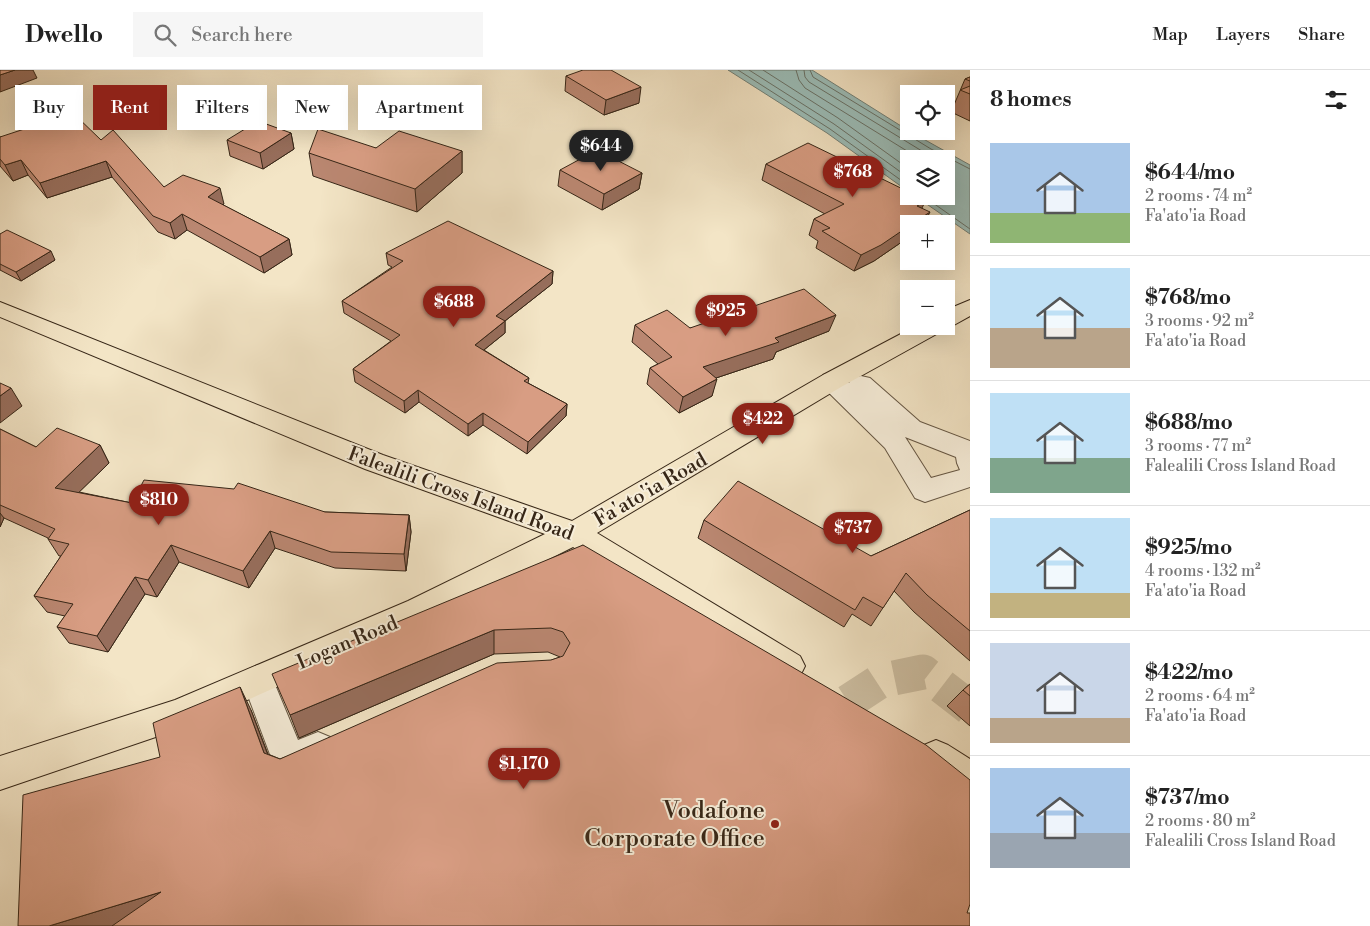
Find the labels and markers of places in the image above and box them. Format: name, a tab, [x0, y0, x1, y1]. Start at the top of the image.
pin: $644	[571, 129, 631, 172]
pin: $768	[823, 156, 883, 198]
pin: $688	[424, 286, 484, 328]
pin: $925	[696, 294, 756, 337]
pin: $422	[733, 402, 793, 445]
pin: $810	[129, 484, 189, 526]
pin: $737	[823, 512, 883, 554]
pin: $1,170	[483, 748, 565, 790]
place label: Vodafone Corporate Office	[584, 796, 765, 854]
marker: Vodafone Corporate Office	[769, 818, 781, 830]

